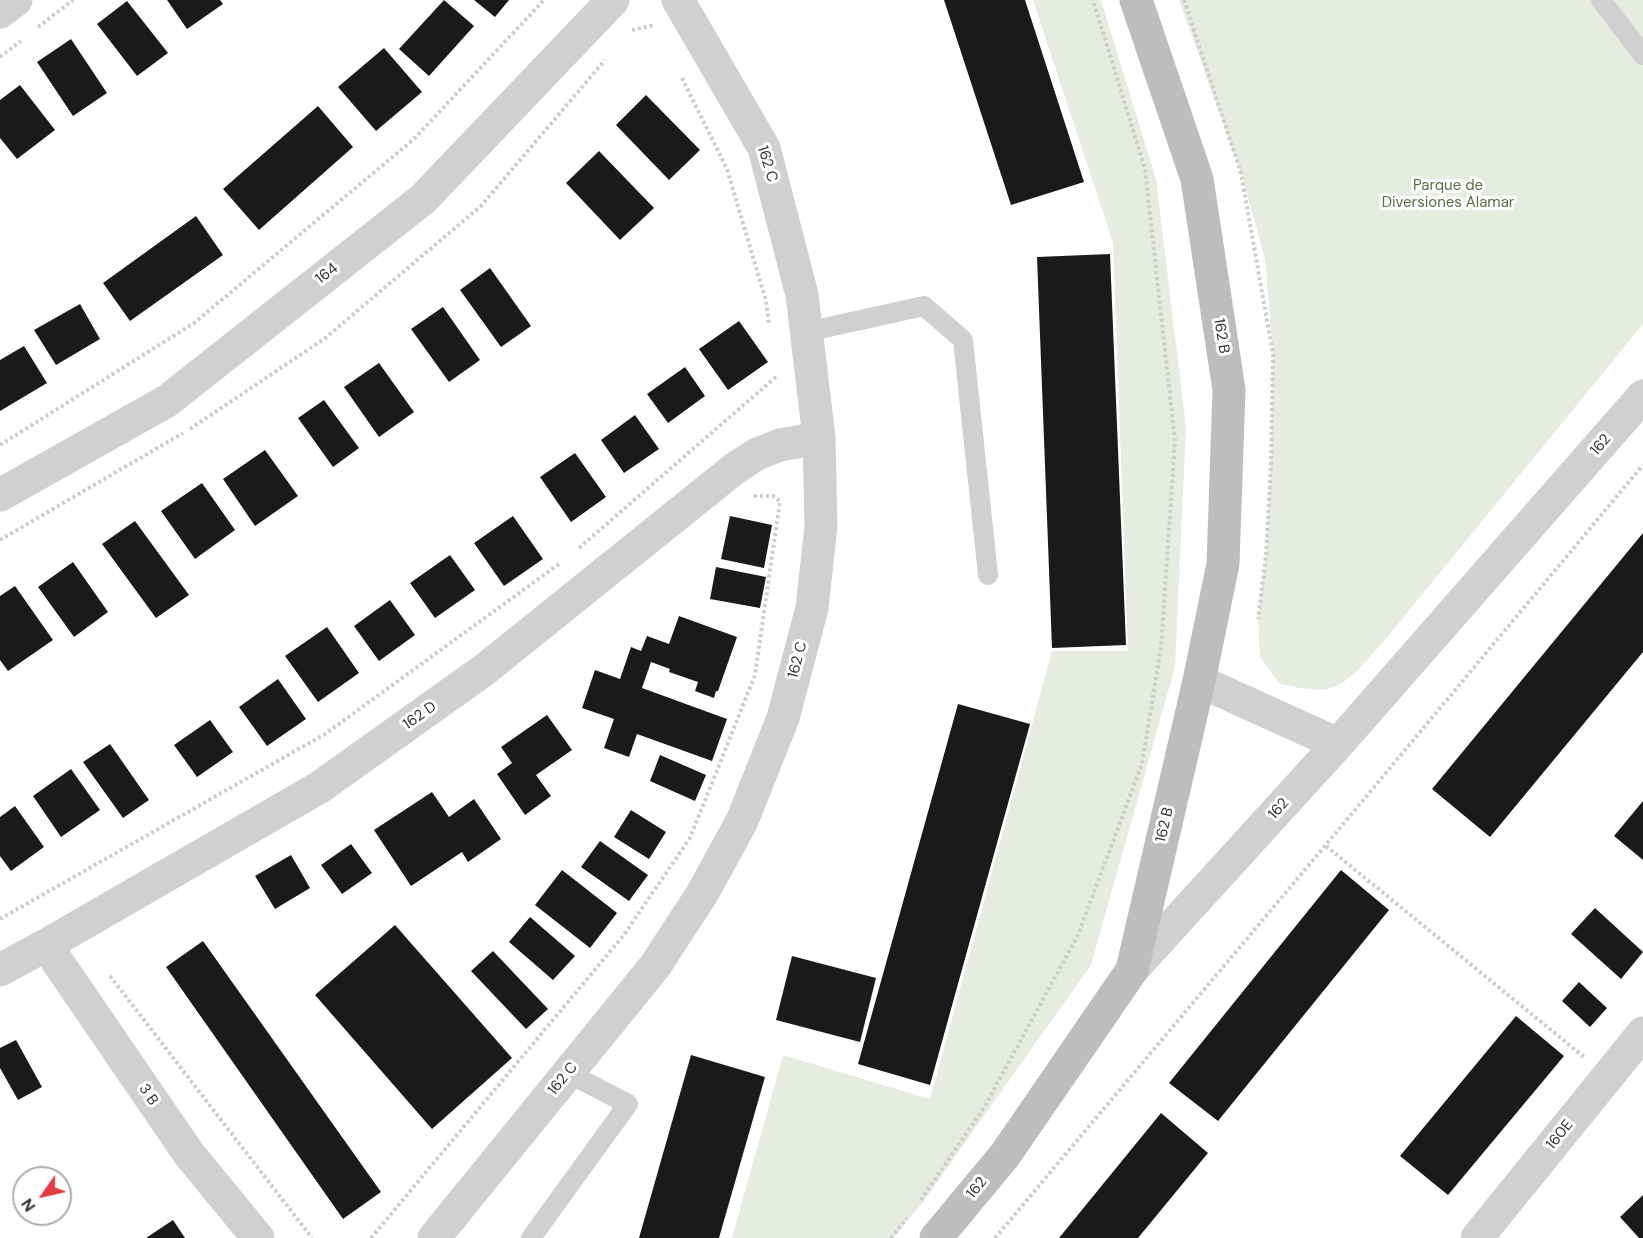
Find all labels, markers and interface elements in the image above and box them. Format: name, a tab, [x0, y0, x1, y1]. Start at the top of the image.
street label: 162 C	[753, 144, 781, 184]
park label: Parque de Diversiones Alamar	[1382, 177, 1514, 212]
street label: 164	[312, 260, 342, 288]
street label: 162 B	[1209, 317, 1233, 355]
street label: 162	[1587, 431, 1615, 459]
street label: 162 C	[785, 640, 811, 680]
street label: 162 D	[400, 698, 440, 734]
street label: 162	[1265, 795, 1293, 823]
street label: 162 B	[1152, 806, 1178, 844]
street label: 162 C	[544, 1059, 582, 1099]
street label: 3 B	[134, 1081, 162, 1109]
street label: 160E	[1543, 1117, 1577, 1153]
north arrow	[12, 1166, 72, 1226]
street label: 162	[963, 1174, 991, 1202]
text: N	[16, 1195, 40, 1216]

